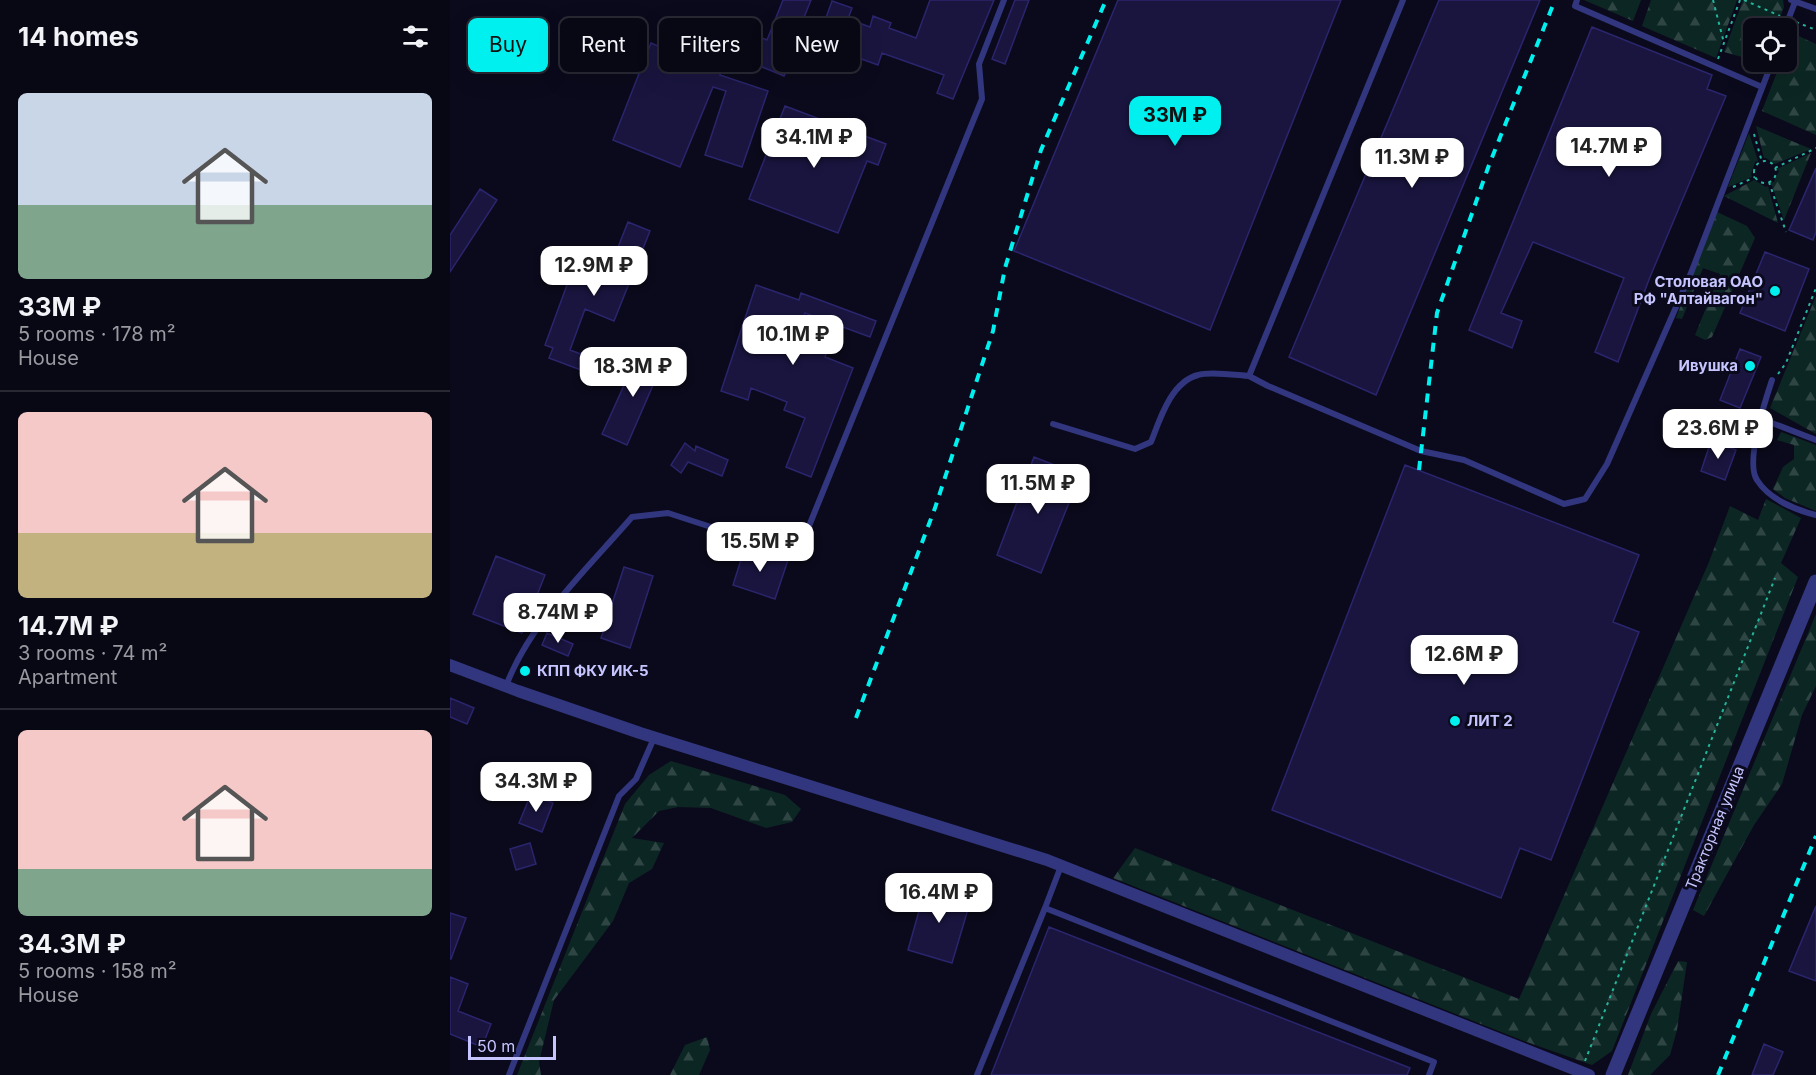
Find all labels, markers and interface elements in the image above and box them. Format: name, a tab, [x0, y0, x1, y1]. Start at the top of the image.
chip: Buy	[468, 18, 548, 72]
chip: Rent	[560, 18, 647, 72]
chip: Filters	[659, 18, 761, 72]
chip: New	[773, 18, 860, 72]
map controls	[1743, 18, 1797, 72]
button: locate	[1743, 18, 1797, 72]
icon: filters	[399, 20, 432, 53]
text: 14 homes	[18, 21, 139, 52]
pin: 33M ₽	[1133, 96, 1217, 147]
text: 33M ₽	[1143, 103, 1207, 127]
pin: 34.1M ₽	[759, 118, 869, 169]
text: 34.1M ₽	[775, 125, 853, 149]
pin: 14.7M ₽	[1554, 127, 1664, 178]
icon: home	[171, 132, 279, 240]
text: 14.7M ₽	[1570, 134, 1648, 158]
pin: 11.3M ₽	[1357, 138, 1467, 189]
text: 11.3M ₽	[1375, 145, 1449, 169]
pin: 12.9M ₽	[539, 246, 649, 297]
text: 12.9M ₽	[555, 253, 633, 277]
place label: Столовая ОАО РФ "Алтайвагон"	[1634, 272, 1763, 308]
marker: Столовая ОАО РФ "Алтайвагон"	[1768, 284, 1782, 298]
text: 33M ₽	[18, 291, 101, 322]
pin: 10.1M ₽	[738, 315, 848, 366]
text: 5 rooms · 178 m²	[18, 322, 176, 346]
text: 10.1M ₽	[756, 322, 830, 346]
text: House	[18, 346, 79, 370]
pin: 18.3M ₽	[578, 347, 688, 398]
text: 18.3M ₽	[594, 354, 672, 378]
place label: Ивушка	[1679, 356, 1738, 375]
marker: Ивушка	[1743, 359, 1757, 373]
pin: 23.6M ₽	[1663, 409, 1773, 460]
text: 23.6M ₽	[1677, 416, 1759, 440]
icon: home	[171, 451, 279, 559]
pin: 11.5M ₽	[983, 464, 1093, 515]
text: 11.5M ₽	[1001, 471, 1075, 495]
pin: 15.5M ₽	[705, 522, 815, 573]
text: 15.5M ₽	[721, 529, 799, 553]
pin: 8.74M ₽	[503, 593, 613, 644]
text: 8.74M ₽	[518, 600, 598, 624]
text: 14.7M ₽	[18, 610, 119, 641]
pin: 12.6M ₽	[1409, 635, 1519, 686]
text: 3 rooms · 74 m²	[18, 641, 167, 665]
text: 12.6M ₽	[1425, 642, 1503, 666]
place label: КПП ФКУ ИК-5	[537, 661, 649, 680]
marker: КПП ФКУ ИК-5	[518, 664, 532, 678]
text: Apartment	[18, 665, 117, 689]
place label: ЛИТ 2	[1467, 711, 1513, 730]
marker: ЛИТ 2	[1448, 714, 1462, 728]
pin: 34.3M ₽	[481, 762, 591, 813]
street label: Тракторная улица	[1681, 763, 1748, 893]
icon: home	[171, 769, 279, 877]
text: 34.3M ₽	[494, 769, 578, 793]
pin: 16.4M ₽	[884, 873, 994, 924]
text: 16.4M ₽	[899, 880, 979, 904]
text: 34.3M ₽	[18, 928, 126, 959]
text: 5 rooms · 158 m²	[18, 959, 177, 983]
text: House	[18, 983, 79, 1007]
scale bar	[468, 1033, 556, 1060]
text: 50 m	[477, 1036, 515, 1056]

